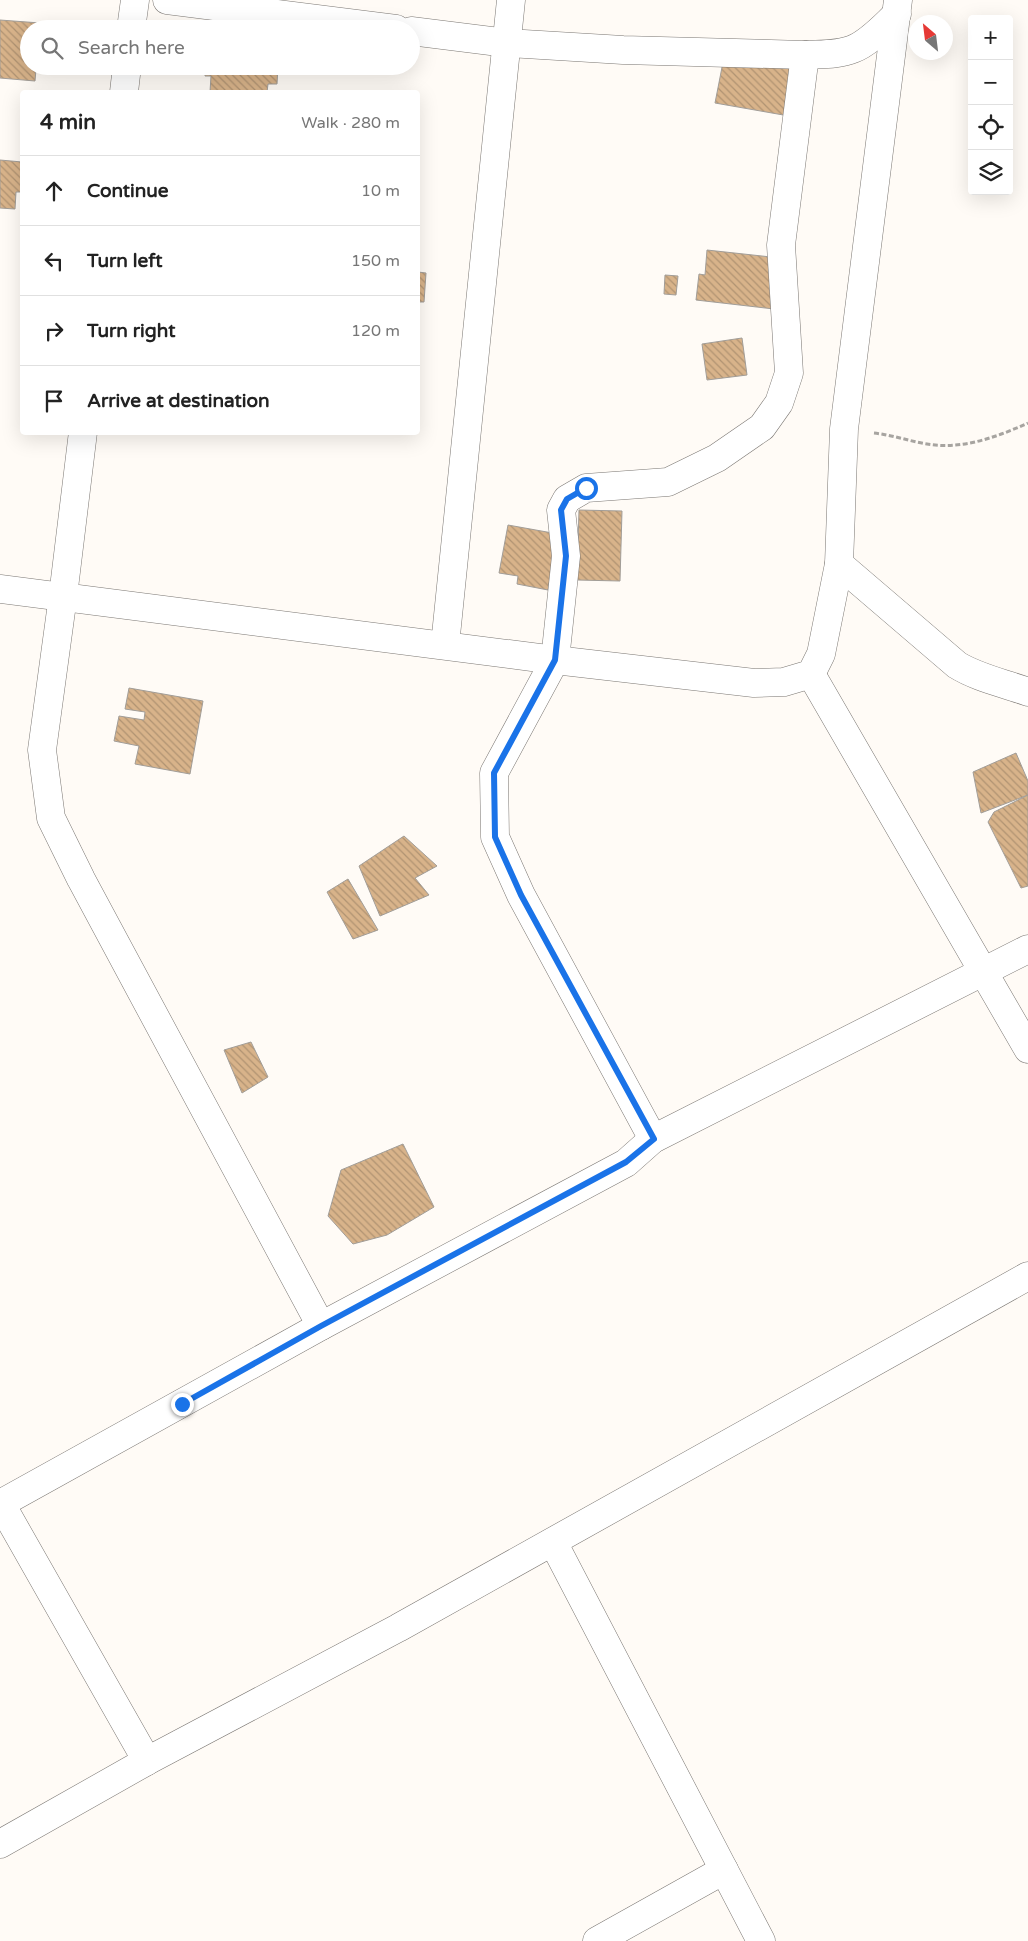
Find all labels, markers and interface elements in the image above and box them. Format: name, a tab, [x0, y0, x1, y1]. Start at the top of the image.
north arrow	[908, 15, 953, 60]
map controls	[968, 15, 1013, 195]
button: +	[968, 15, 1013, 60]
search box	[20, 20, 420, 75]
icon: search	[38, 34, 66, 62]
text: Search here	[78, 37, 185, 59]
button: −	[968, 60, 1013, 105]
button: locate	[968, 105, 1013, 150]
text: 4 min	[40, 110, 96, 135]
text: Walk · 280 m	[301, 113, 400, 133]
button: layers	[968, 150, 1013, 195]
icon: ahead	[40, 177, 68, 205]
text: Continue	[87, 180, 169, 202]
text: 10 m	[361, 181, 400, 201]
icon: left	[40, 247, 68, 275]
text: Turn left	[87, 250, 163, 272]
text: 150 m	[351, 251, 400, 271]
icon: right	[40, 317, 68, 345]
text: Turn right	[87, 320, 175, 342]
text: 120 m	[351, 321, 400, 341]
icon: arrive	[40, 387, 68, 415]
text: Arrive at destination	[87, 390, 270, 412]
route start	[575, 477, 598, 500]
route end	[171, 1393, 194, 1416]

